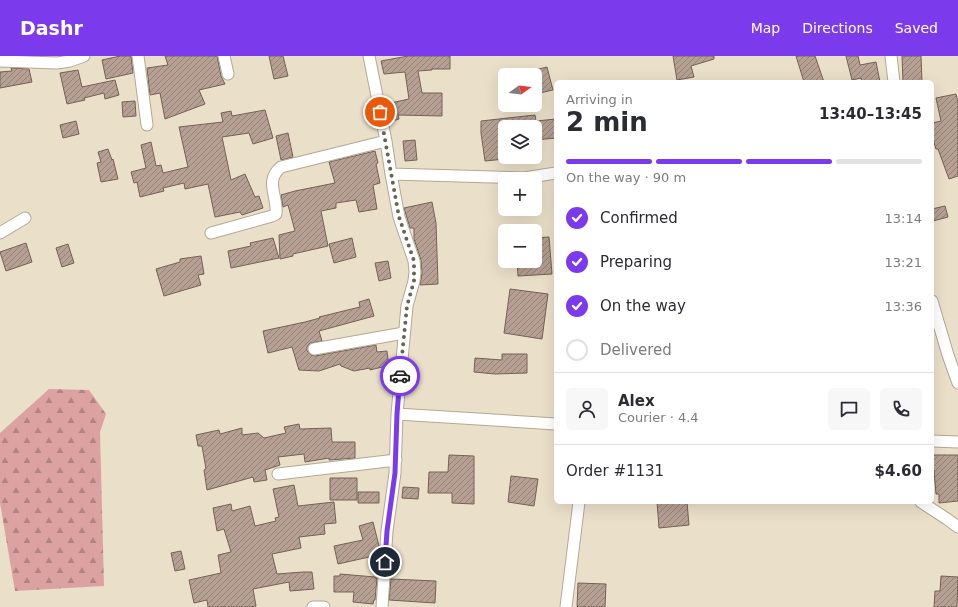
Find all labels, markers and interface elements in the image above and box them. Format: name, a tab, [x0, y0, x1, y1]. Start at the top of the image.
text: Dashr	[20, 17, 83, 39]
text: Map	[751, 20, 780, 36]
text: Directions	[802, 20, 873, 36]
text: Saved	[895, 20, 938, 36]
north arrow	[498, 68, 542, 112]
map controls	[498, 68, 542, 268]
text: Arriving in	[566, 92, 633, 107]
pin	[363, 95, 397, 129]
icon: bag	[369, 101, 391, 123]
text: 13:40–13:45	[819, 105, 922, 123]
text: 2 min	[566, 107, 648, 137]
button: layers	[498, 120, 542, 164]
text: On the way · 90 m	[566, 170, 686, 185]
button: +	[498, 172, 542, 216]
icon: check	[566, 207, 588, 229]
text: Confirmed	[600, 209, 678, 227]
text: 13:14	[885, 211, 922, 226]
button: −	[498, 224, 542, 268]
icon: check	[566, 251, 588, 273]
text: Preparing	[600, 253, 672, 271]
text: 13:21	[885, 255, 922, 270]
icon: check	[566, 295, 588, 317]
text: On the way	[600, 297, 686, 315]
text: 13:36	[885, 299, 922, 314]
text: Delivered	[600, 341, 672, 359]
courier	[380, 356, 420, 396]
icon: car	[389, 365, 411, 387]
button: person	[566, 388, 608, 430]
button: chat	[828, 388, 870, 430]
button: phone	[880, 388, 922, 430]
text: Alex	[618, 392, 655, 410]
text: Courier · 4.4	[618, 410, 699, 425]
text: Order #1131	[566, 462, 664, 480]
text: $4.60	[875, 462, 922, 480]
pin	[368, 545, 402, 579]
icon: home	[374, 551, 396, 573]

